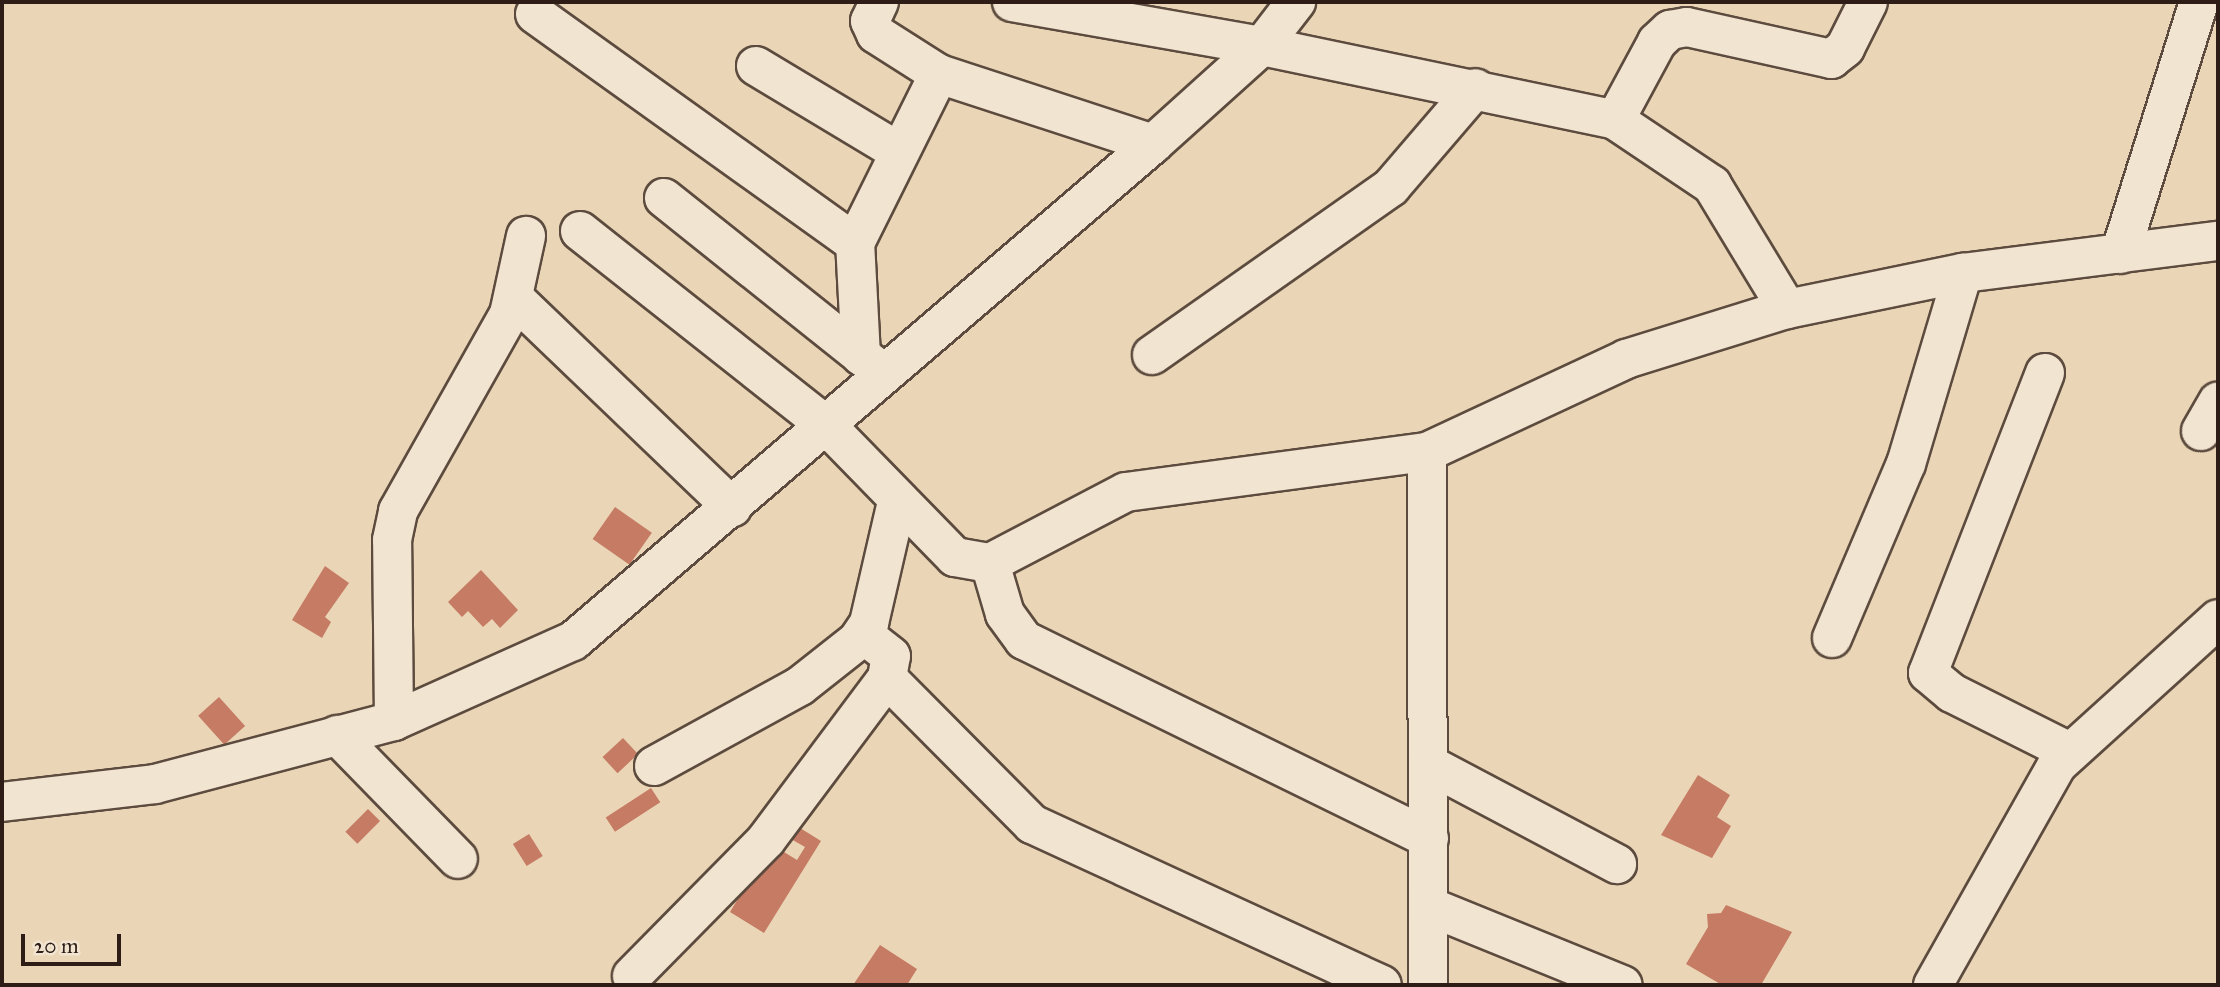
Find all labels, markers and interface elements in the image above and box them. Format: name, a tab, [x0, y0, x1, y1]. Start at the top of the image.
scale bar	[24, 920, 124, 964]
text: 20 m	[34, 933, 79, 959]

